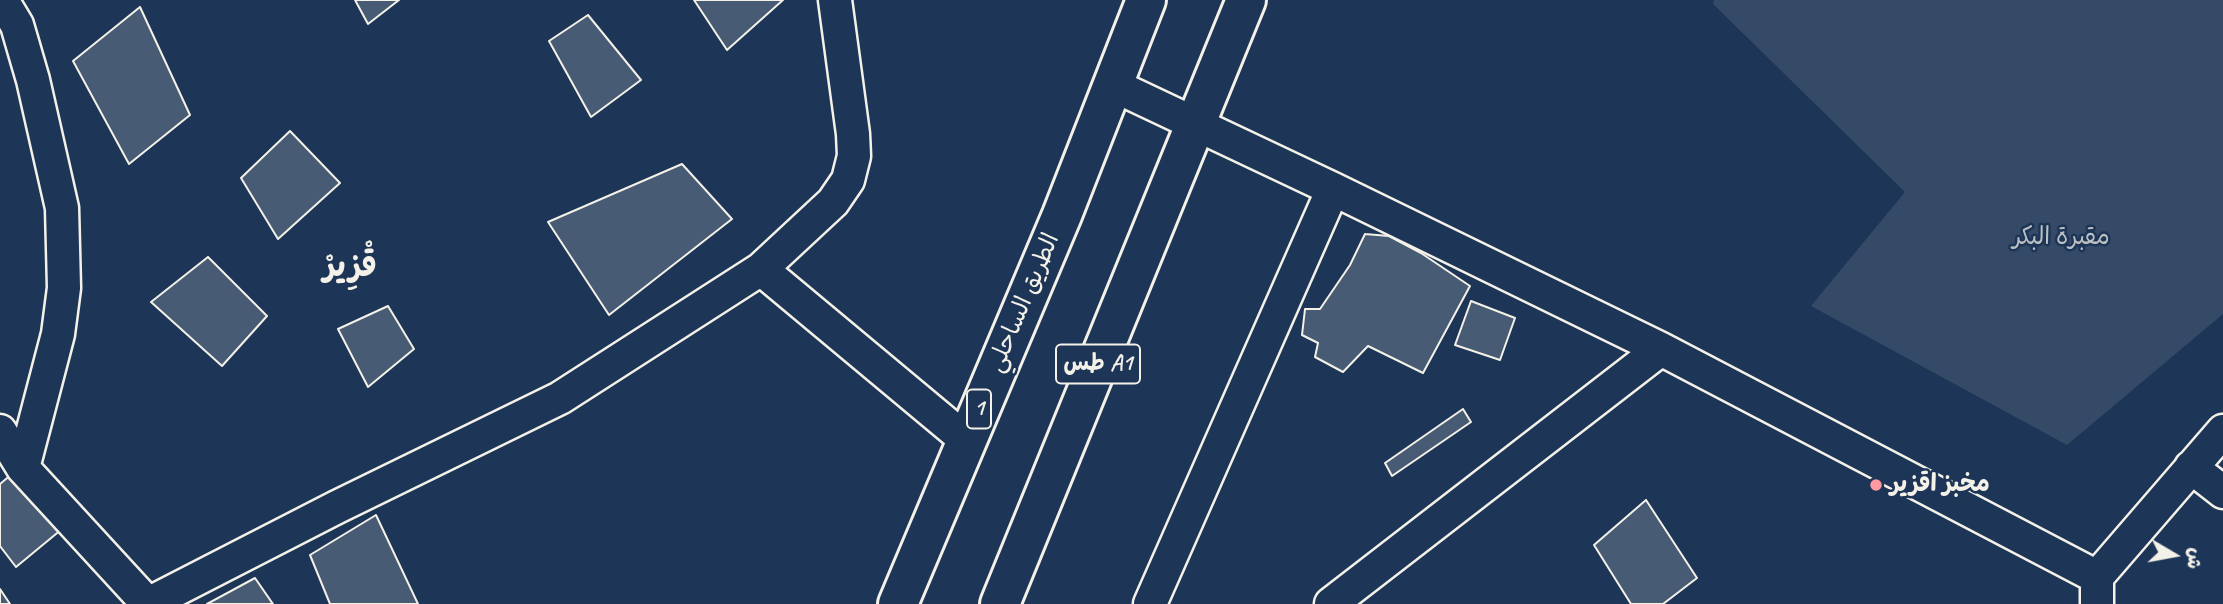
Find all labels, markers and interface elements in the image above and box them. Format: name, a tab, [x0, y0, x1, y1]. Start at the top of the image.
park label: مقبرة البكر	[2012, 224, 2110, 252]
street label: الطريق الساحلي	[982, 229, 1066, 377]
district label: قْزِيرْ	[323, 249, 377, 287]
road number: طس A1	[1056, 344, 1140, 384]
road number: 1	[967, 390, 991, 428]
place label: مخبز اقزير	[1890, 471, 1990, 499]
marker: مخبز اقزير	[1868, 477, 1884, 493]
north arrow	[2139, 520, 2209, 590]
text: ش	[2181, 546, 2208, 571]

